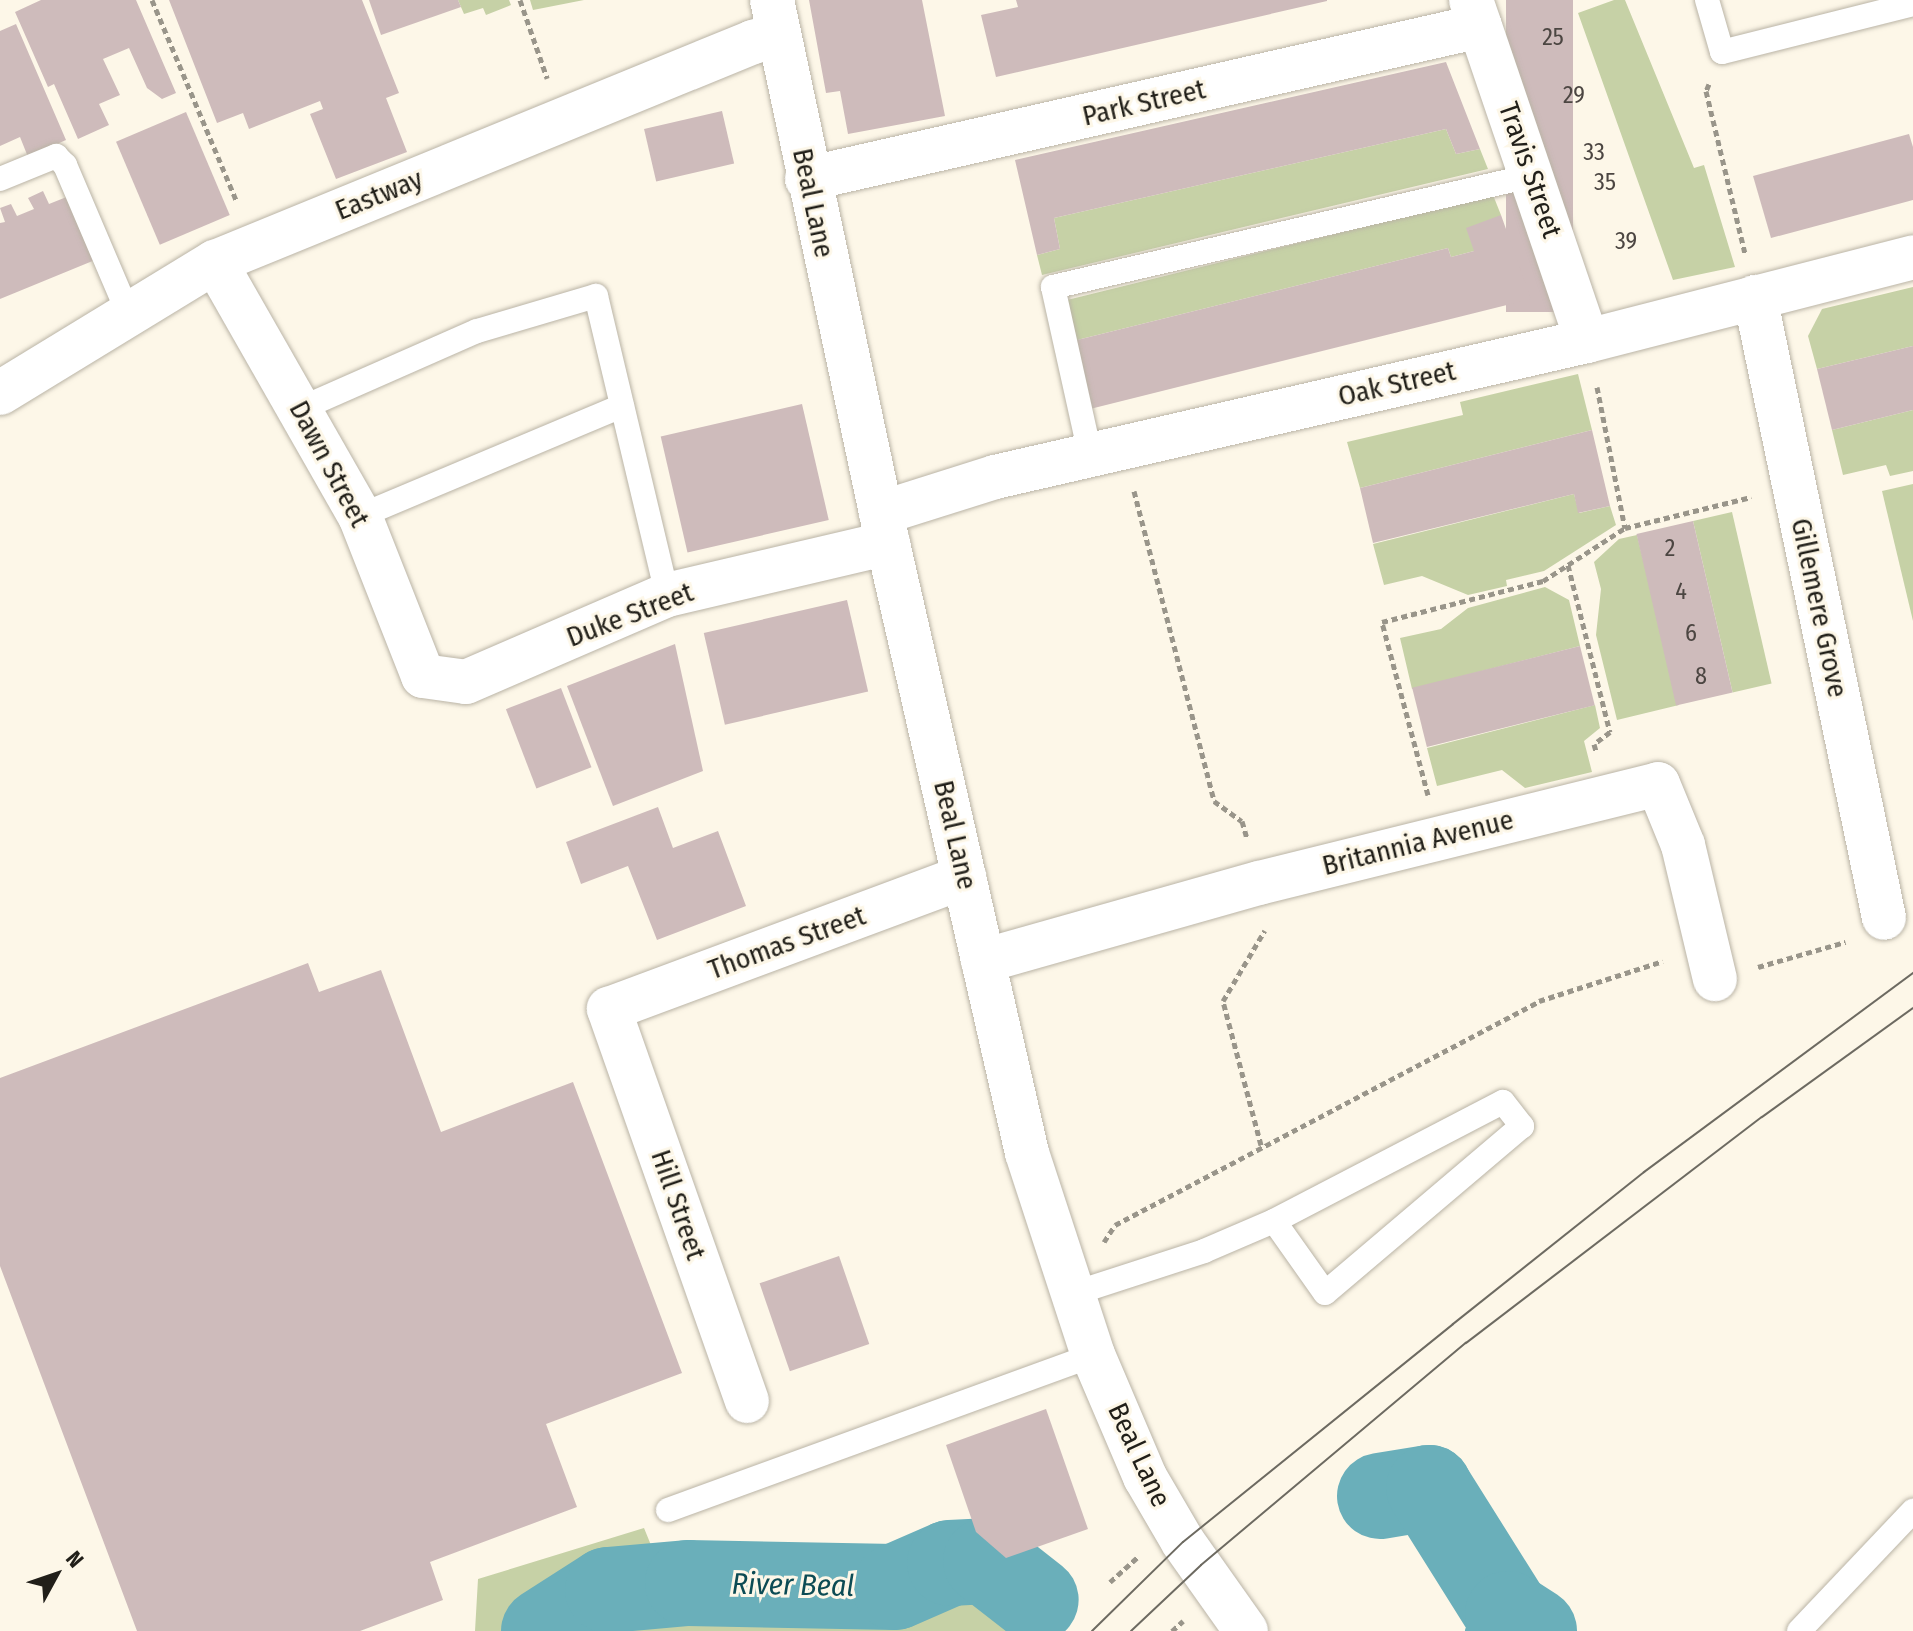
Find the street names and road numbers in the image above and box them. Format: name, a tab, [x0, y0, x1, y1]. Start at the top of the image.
street label: Park Street	[1079, 73, 1209, 133]
street label: Travis Street	[1491, 98, 1569, 242]
street label: Beal Lane	[785, 145, 841, 261]
street label: Eastway	[330, 162, 428, 228]
street label: Oak Street	[1335, 354, 1459, 414]
street label: Dawn Street	[282, 395, 376, 533]
street label: Gillemere Grove	[1784, 515, 1854, 701]
street label: Duke Street	[562, 575, 698, 655]
street label: Beal Lane	[926, 777, 984, 893]
street label: Britannia Avenue	[1319, 803, 1517, 883]
street label: Thomas Street	[704, 899, 870, 987]
street label: Hill Street	[644, 1146, 712, 1264]
street label: Beal Lane	[1100, 1398, 1178, 1512]

